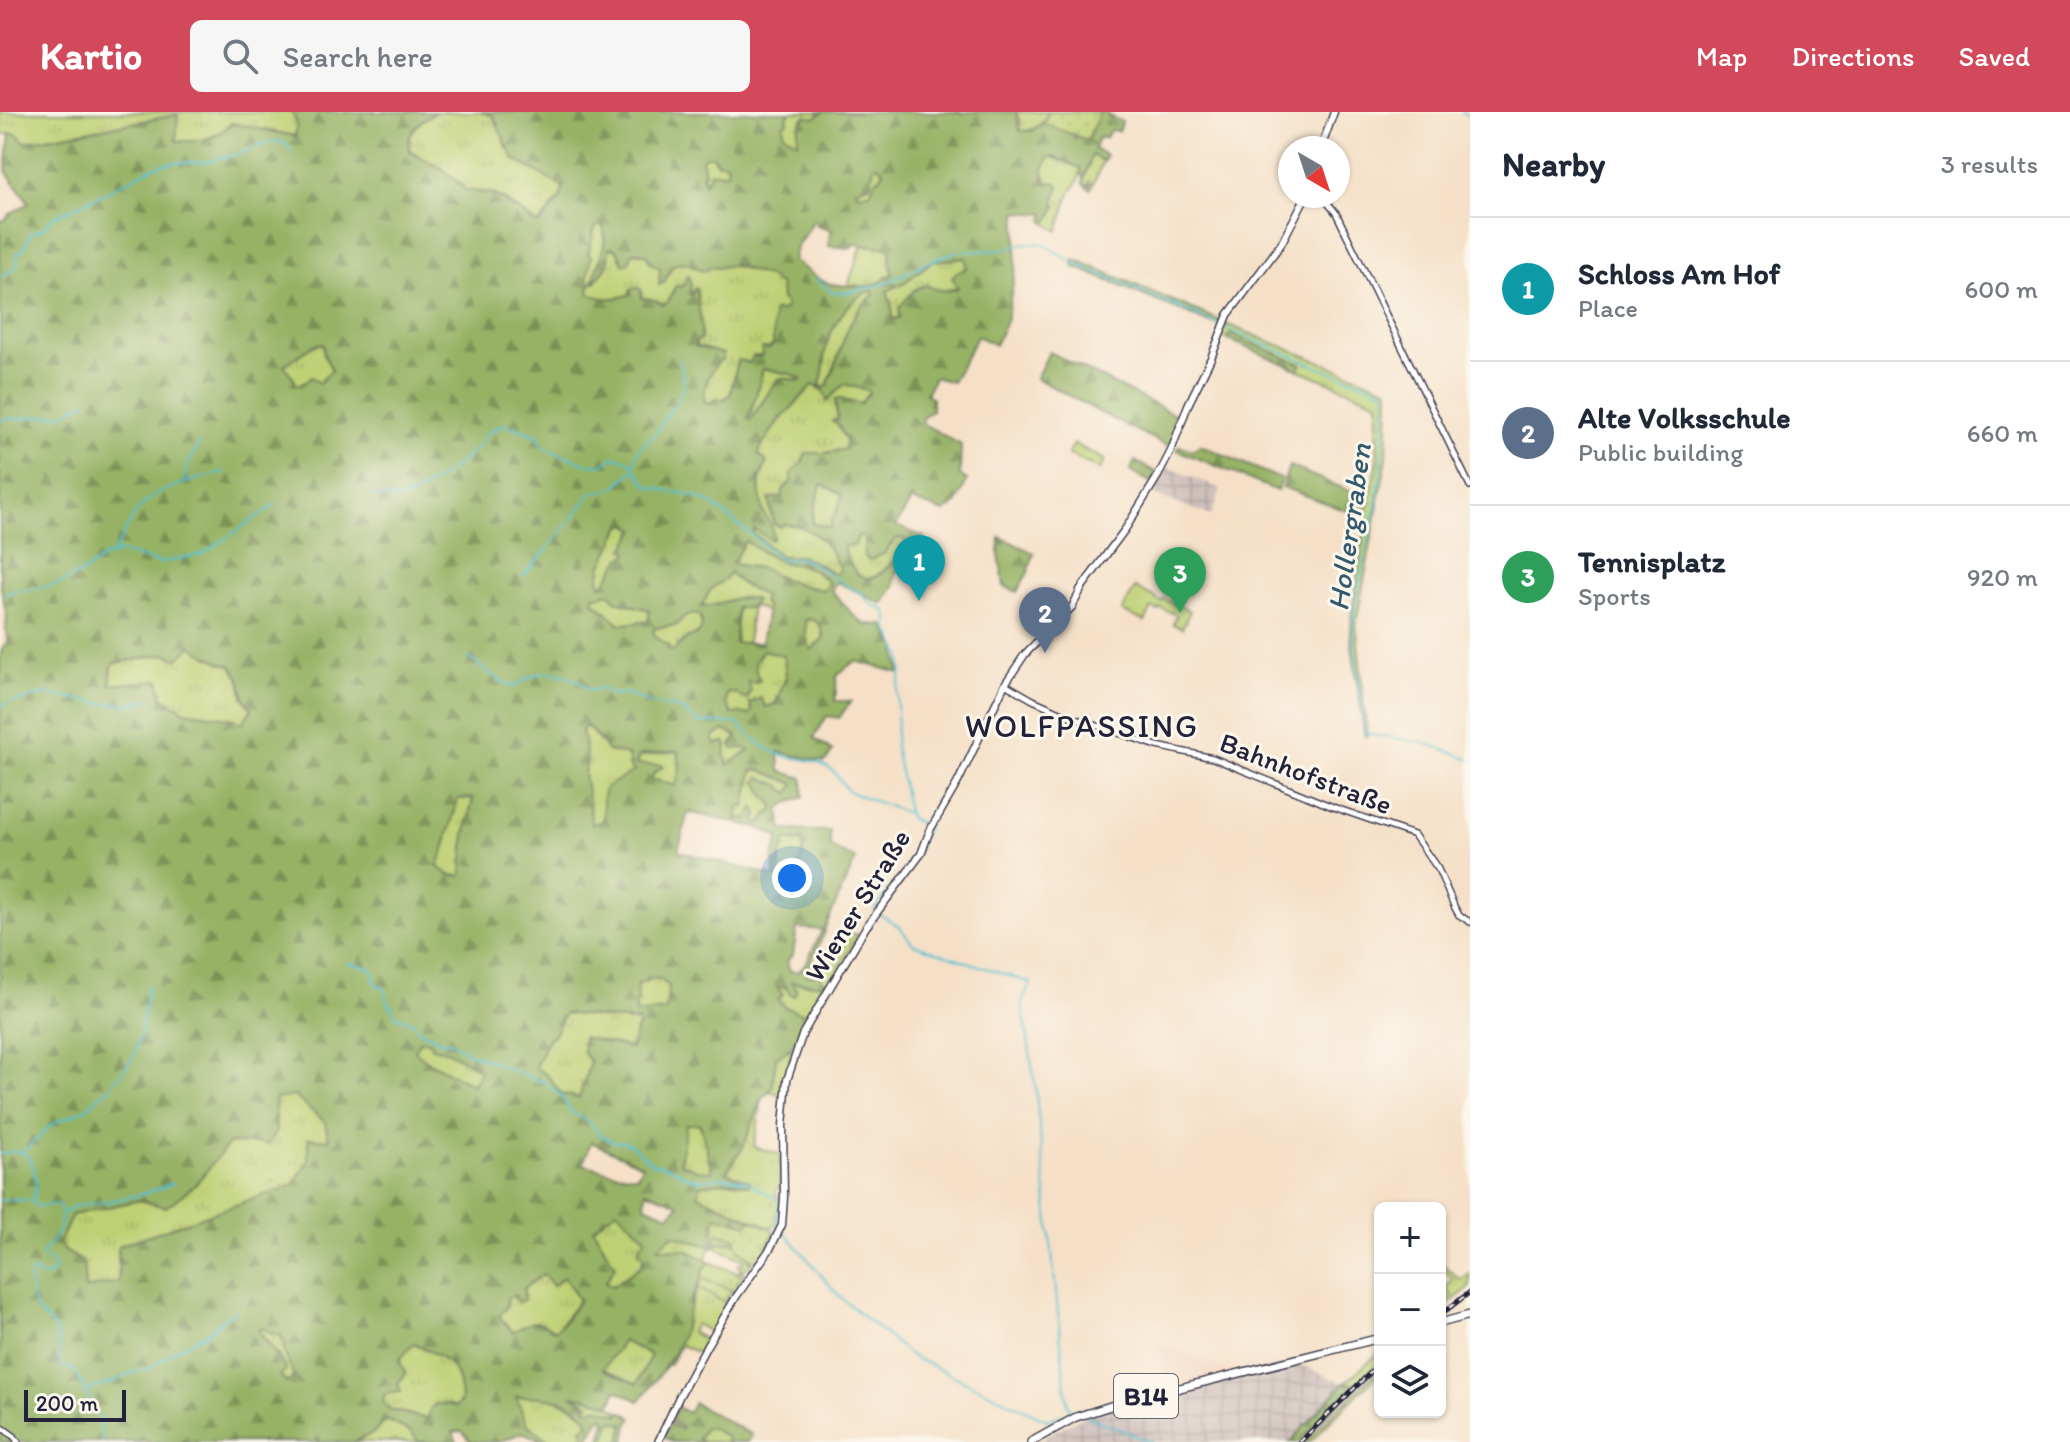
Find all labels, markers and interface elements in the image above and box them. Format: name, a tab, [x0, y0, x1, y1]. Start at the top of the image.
search box	[190, 20, 750, 92]
text: Kartio	[40, 33, 142, 79]
icon: search	[218, 34, 262, 78]
text: Search here	[282, 38, 433, 75]
text: Map	[1696, 39, 1747, 73]
text: Directions	[1791, 39, 1915, 73]
text: Saved	[1959, 39, 2030, 73]
north arrow	[1278, 136, 1350, 208]
text: Nearby	[1502, 144, 1605, 185]
text: 3 results	[1941, 148, 2038, 180]
text: Schloss Am Hof	[1578, 255, 1780, 292]
text: 1	[1522, 273, 1534, 305]
text: 600 m	[1964, 273, 2038, 305]
text: Place	[1578, 292, 1638, 324]
text: Alte Volksschule	[1578, 399, 1790, 436]
text: 2	[1521, 417, 1535, 449]
text: 660 m	[1967, 417, 2038, 449]
text: Public building	[1578, 436, 1744, 468]
water label: Hollergraben	[1319, 441, 1379, 613]
pin: 1	[893, 535, 945, 601]
text: Tennisplatz	[1578, 543, 1725, 580]
pin: 3	[1154, 547, 1206, 613]
text: 3	[1521, 561, 1535, 593]
text: 920 m	[1967, 561, 2038, 593]
text: Sports	[1578, 580, 1651, 612]
pin: 2	[1019, 587, 1071, 653]
district label: WOLFPASSING	[965, 707, 1199, 745]
street label: Bahnhofstraße	[1215, 725, 1397, 821]
street label: Wiener Straße	[797, 823, 917, 987]
your location	[772, 858, 812, 898]
map controls	[1374, 1202, 1446, 1418]
button: +	[1374, 1202, 1446, 1274]
button: −	[1374, 1274, 1446, 1346]
button: layers	[1374, 1346, 1446, 1418]
road number: B14	[1114, 1374, 1178, 1418]
scale bar	[24, 1386, 126, 1422]
text: 200 m	[36, 1390, 98, 1417]

